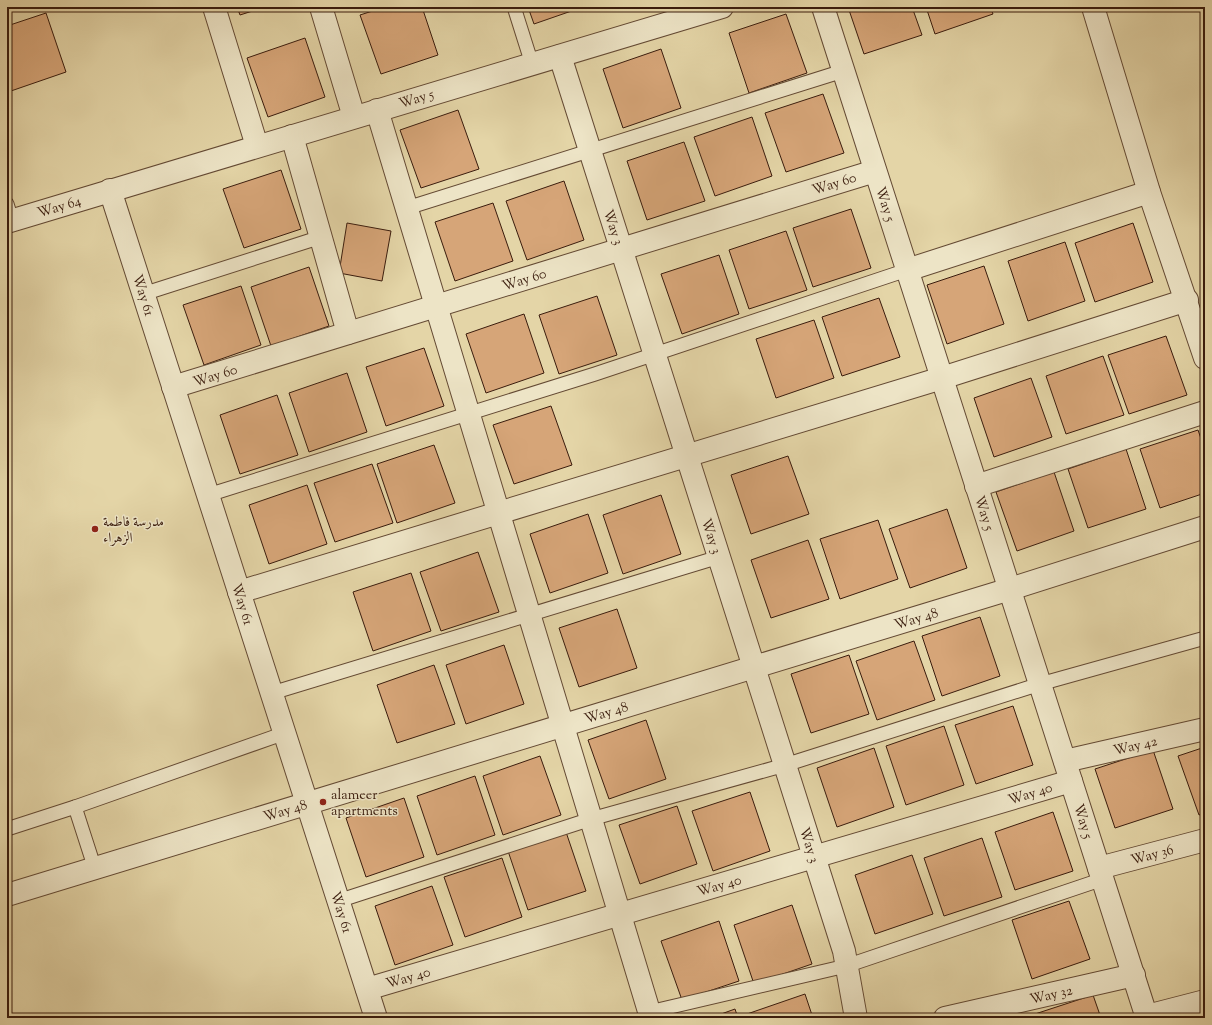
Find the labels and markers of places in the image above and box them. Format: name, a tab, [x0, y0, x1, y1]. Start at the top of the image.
place label: مدرسة فاطمة الزهراء	[103, 513, 164, 549]
marker: مدرسة فاطمة الزهراء	[90, 524, 100, 534]
place label: alameer apartments	[331, 786, 398, 822]
marker: alameer apartments	[318, 797, 328, 807]

